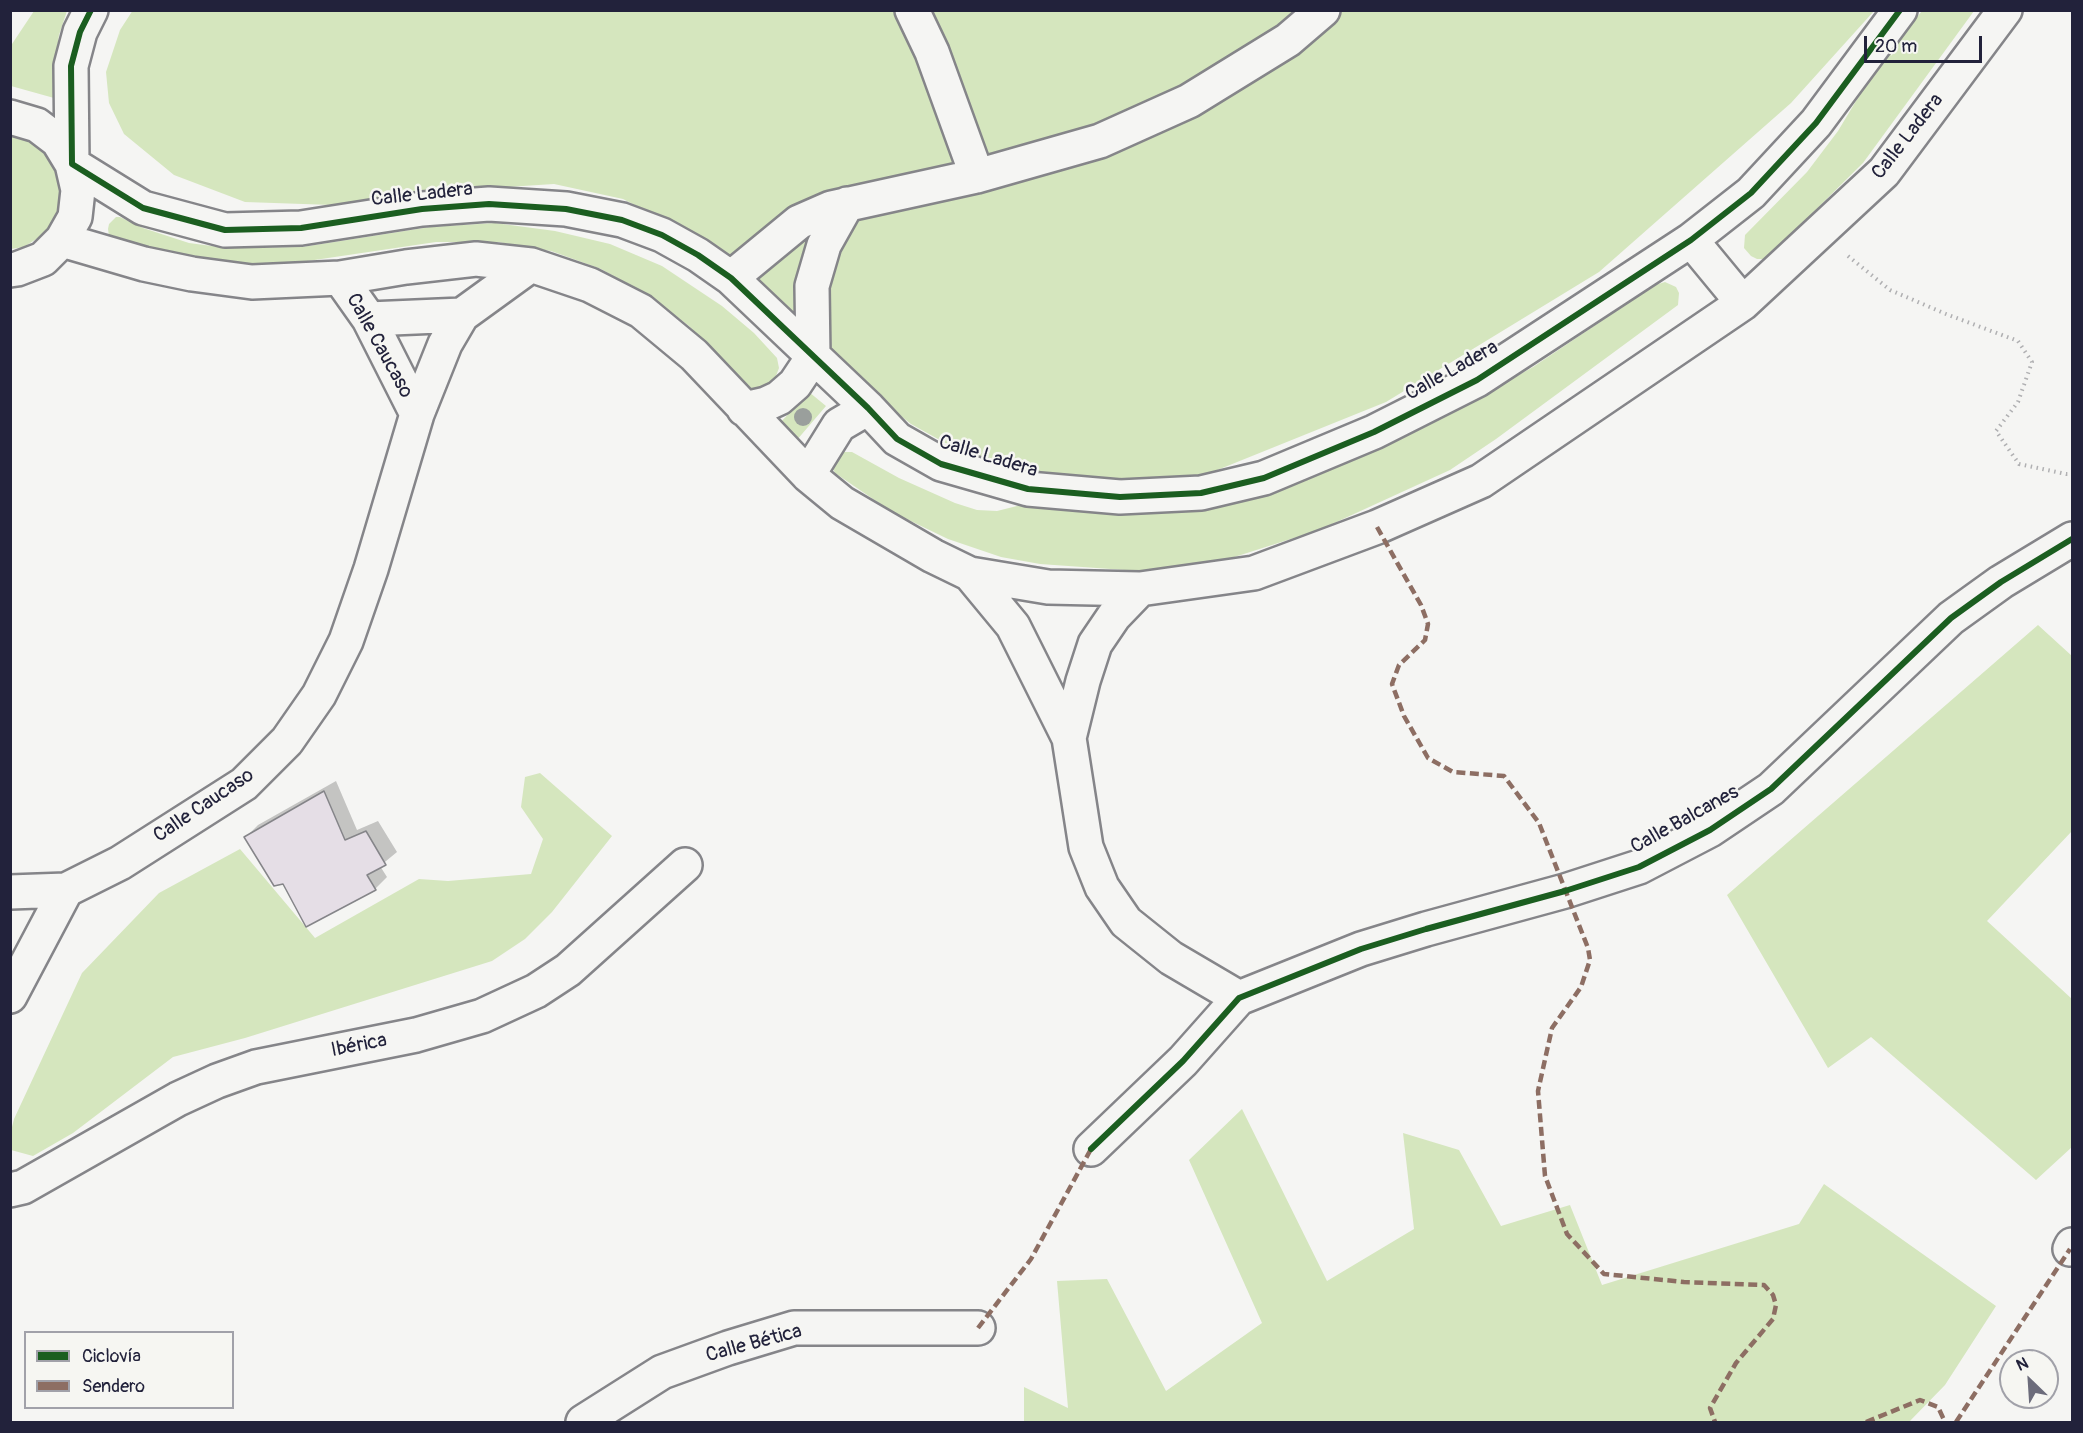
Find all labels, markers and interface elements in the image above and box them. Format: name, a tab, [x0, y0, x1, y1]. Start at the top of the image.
scale bar	[1867, 24, 1986, 62]
text: 20 m	[1875, 35, 1917, 58]
street label: Calle Ladera	[1867, 89, 1949, 185]
street label: Calle Ladera	[370, 178, 474, 212]
street label: Calle Caucaso	[340, 290, 418, 402]
street label: Calle Ladera	[1401, 336, 1503, 406]
street label: Calle Ladera	[936, 431, 1040, 483]
street label: Calle Caucaso	[149, 764, 259, 848]
street label: Calle Balcanes	[1627, 780, 1743, 860]
street label: Ibérica	[329, 1029, 389, 1063]
street label: Calle Bética	[703, 1320, 805, 1368]
legend	[24, 1331, 234, 1409]
text: Ciclovía	[82, 1345, 141, 1368]
north arrow	[1999, 1349, 2059, 1409]
text: N	[2013, 1353, 2031, 1376]
text: Sendero	[82, 1375, 145, 1398]

